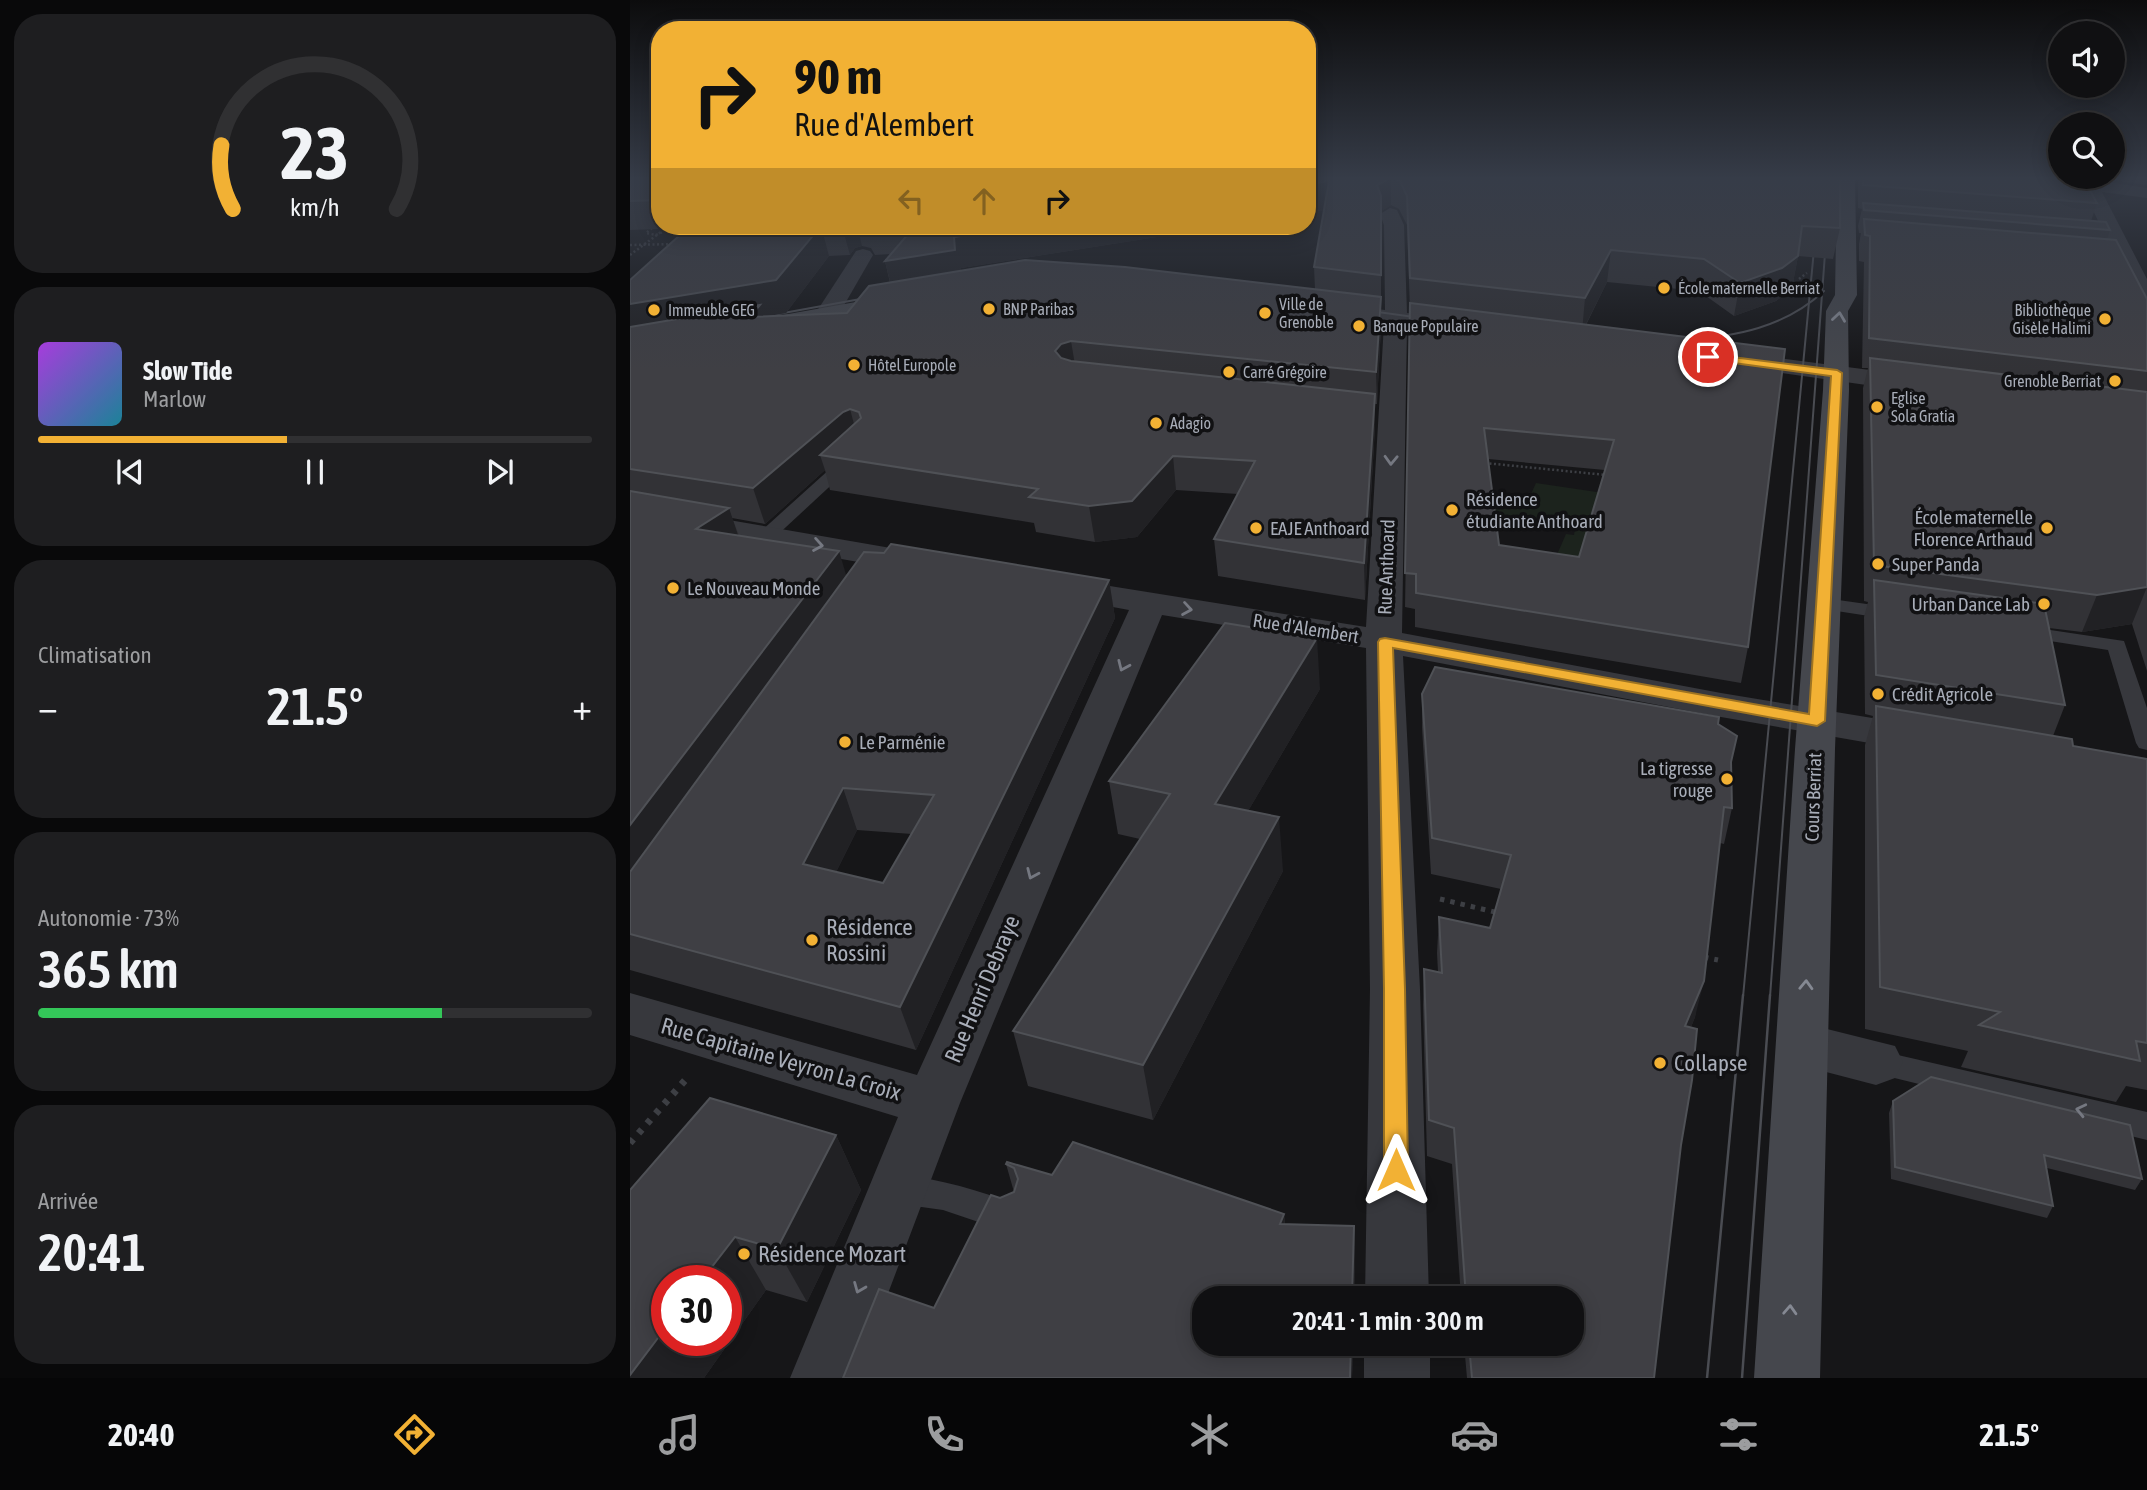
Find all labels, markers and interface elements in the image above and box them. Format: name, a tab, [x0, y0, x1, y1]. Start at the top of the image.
map controls	[2048, 21, 2125, 189]
button: sound	[2048, 21, 2125, 98]
text: 90 m	[794, 48, 882, 104]
icon: right	[679, 49, 770, 140]
text: Rue d'Alembert	[794, 106, 974, 143]
text: 23	[281, 112, 349, 195]
button: search	[2048, 112, 2125, 189]
icon: left	[892, 182, 930, 220]
icon: ahead	[965, 182, 1003, 220]
icon: right	[1038, 182, 1076, 220]
text: km/h	[290, 193, 340, 221]
place label: École maternelle Berriat	[1678, 279, 1820, 297]
marker: École maternelle Berriat	[1656, 280, 1672, 296]
place label: Ville de Grenoble	[1279, 295, 1334, 331]
place label: BNP Paribas	[1003, 300, 1074, 318]
place label: Immeuble GEG	[668, 301, 755, 319]
marker: BNP Paribas	[981, 301, 997, 317]
place label: Bibliothèque Gisèle Halimi	[2013, 301, 2091, 337]
marker: Immeuble GEG	[646, 302, 662, 318]
marker: Ville de Grenoble	[1257, 305, 1273, 321]
marker: Bibliothèque Gisèle Halimi	[2097, 311, 2113, 327]
one-way arrow	[1831, 312, 1846, 323]
place label: Banque Populaire	[1373, 317, 1478, 336]
marker: Banque Populaire	[1351, 318, 1367, 334]
pin	[1678, 327, 1738, 387]
icon: arrive	[1689, 338, 1727, 376]
text: Slow Tide	[143, 356, 233, 386]
place label: Hôtel Europole	[868, 356, 956, 375]
marker: Hôtel Europole	[846, 357, 862, 373]
place label: Carré Grégoire	[1243, 363, 1327, 382]
marker: Carré Grégoire	[1221, 364, 1237, 380]
place label: Grenoble Berriat	[2004, 372, 2101, 390]
marker: Grenoble Berriat	[2107, 373, 2123, 389]
text: Marlow	[143, 386, 206, 412]
place label: Eglise Sola Gratia	[1891, 389, 1955, 425]
marker: Eglise Sola Gratia	[1869, 399, 1885, 415]
place label: Adagio	[1170, 414, 1211, 433]
marker: Adagio	[1148, 415, 1164, 431]
icon: previous	[111, 453, 149, 491]
icon: pause	[296, 453, 334, 491]
icon: next	[481, 453, 519, 491]
one-way arrow	[1383, 455, 1398, 466]
place label: Résidence étudiante Anthoard	[1466, 488, 1603, 532]
marker: Résidence étudiante Anthoard	[1444, 502, 1460, 518]
place label: École maternelle Florence Arthaud	[1913, 506, 2033, 550]
place label: EAJE Anthoard	[1270, 517, 1370, 539]
street label: Rue Anthoard	[1373, 519, 1399, 615]
marker: EAJE Anthoard	[1248, 520, 1264, 536]
marker: École maternelle Florence Arthaud	[2039, 520, 2055, 536]
one-way arrow	[812, 537, 824, 552]
place label: Super Panda	[1892, 553, 1980, 575]
marker: Super Panda	[1870, 556, 1886, 572]
place label: Le Nouveau Monde	[687, 577, 820, 599]
marker: Le Nouveau Monde	[665, 580, 681, 596]
place label: Urban Dance Lab	[1911, 593, 2030, 615]
marker: Urban Dance Lab	[2036, 596, 2052, 612]
one-way arrow	[1181, 601, 1193, 616]
street label: Rue d'Alembert	[1251, 609, 1361, 647]
text: Climatisation	[38, 642, 152, 668]
one-way arrow	[1117, 659, 1131, 671]
text: 21.5°	[267, 676, 363, 736]
place label: Crédit Agricole	[1892, 683, 1993, 705]
text: −	[38, 685, 58, 728]
text: +	[572, 685, 592, 728]
marker: Crédit Agricole	[1870, 686, 1886, 702]
place label: Le Parménie	[859, 731, 945, 753]
marker: Le Parménie	[837, 734, 853, 750]
street label: Cours Berriat	[1800, 752, 1826, 842]
place label: La tigresse rouge	[1640, 757, 1713, 801]
marker: La tigresse rouge	[1719, 771, 1735, 787]
one-way arrow	[1026, 867, 1040, 879]
text: Autonomie · 73%	[38, 905, 179, 931]
street label: Rue Henri Debraye	[939, 912, 1025, 1066]
place label: Résidence Rossini	[826, 914, 913, 966]
marker: Résidence Rossini	[804, 932, 820, 948]
text: 365 km	[38, 939, 179, 999]
one-way arrow	[1798, 979, 1813, 990]
street label: Rue Capitaine Veyron La Croix	[658, 1012, 904, 1106]
place label: Collapse	[1674, 1050, 1748, 1076]
marker: Collapse	[1652, 1055, 1668, 1071]
one-way arrow	[2075, 1104, 2087, 1118]
position arrow	[1359, 1133, 1433, 1207]
text: Arrivée	[38, 1188, 98, 1214]
text: 20:41	[38, 1222, 146, 1282]
place label: Résidence Mozart	[758, 1241, 906, 1267]
marker: Résidence Mozart	[736, 1246, 752, 1262]
speed limit sign: 30	[651, 1265, 742, 1356]
one-way arrow	[853, 1281, 867, 1293]
one-way arrow	[1783, 1304, 1798, 1315]
text: 20:41 · 1 min · 300 m	[1292, 1306, 1484, 1336]
icon: directions	[390, 1410, 439, 1459]
icon: music	[655, 1410, 704, 1459]
icon: phone	[920, 1410, 969, 1459]
icon: climate	[1185, 1410, 1234, 1459]
icon: car	[1450, 1410, 1499, 1459]
icon: filters	[1714, 1410, 1763, 1459]
text: 20:40	[108, 1416, 174, 1453]
text: 21.5°	[1979, 1416, 2039, 1453]

